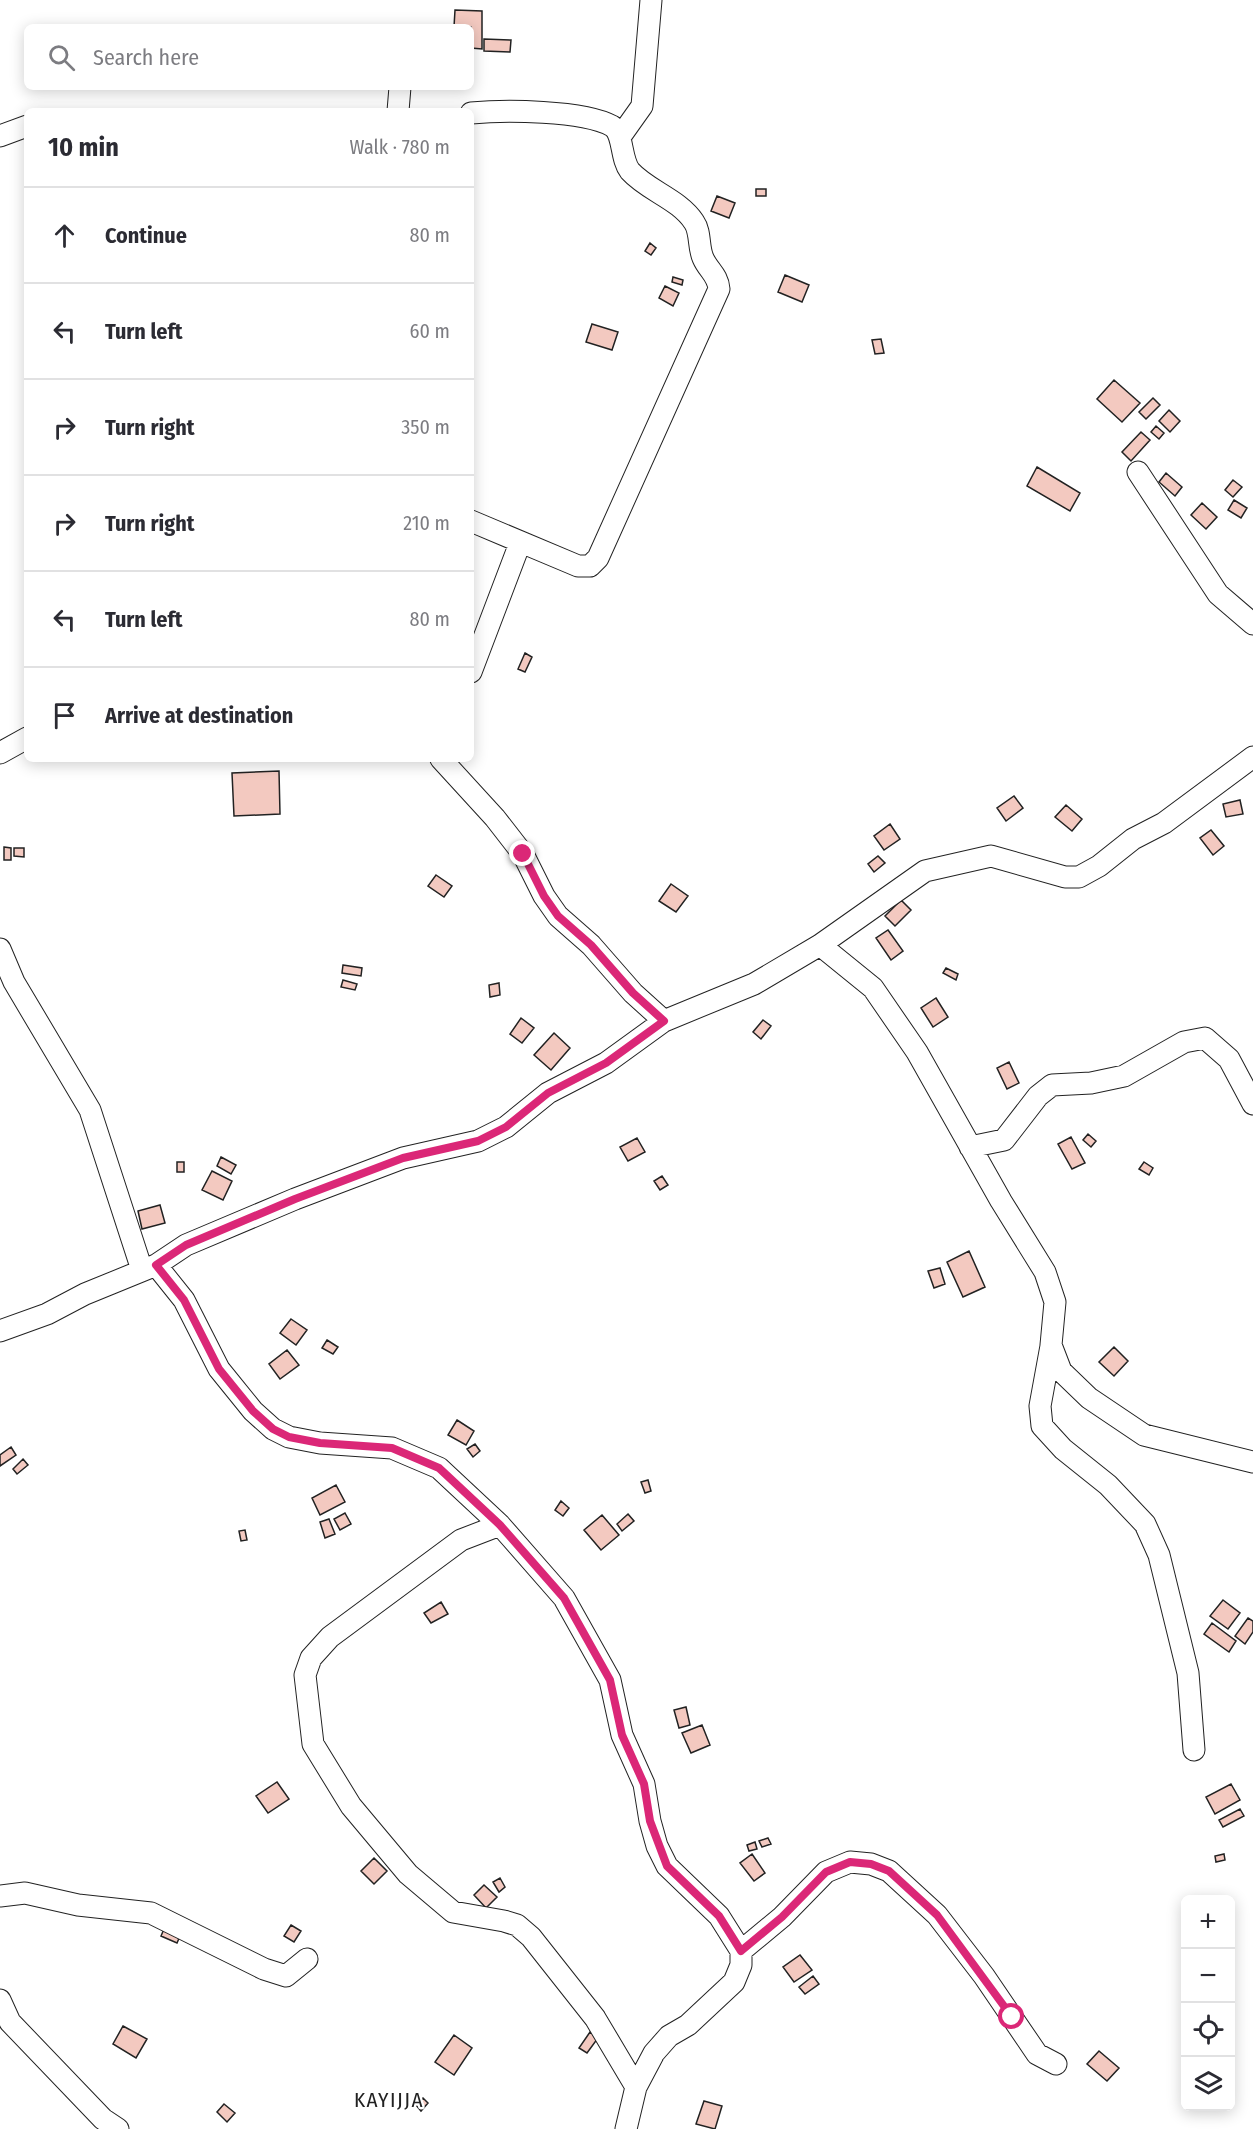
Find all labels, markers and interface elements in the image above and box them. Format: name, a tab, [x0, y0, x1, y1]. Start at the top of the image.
search box	[24, 24, 474, 90]
icon: search	[45, 41, 78, 74]
text: Search here	[93, 44, 199, 71]
text: 10 min	[48, 132, 119, 163]
text: Walk · 780 m	[350, 135, 450, 159]
icon: ahead	[48, 219, 81, 252]
text: Continue	[105, 222, 187, 249]
text: 80 m	[410, 223, 450, 247]
icon: left	[48, 315, 81, 348]
text: Turn left	[105, 318, 183, 345]
text: 60 m	[410, 319, 450, 343]
icon: right	[48, 411, 81, 444]
text: Turn right	[105, 414, 194, 441]
text: 350 m	[401, 415, 450, 439]
icon: right	[48, 507, 81, 540]
text: Turn right	[105, 510, 194, 537]
text: 210 m	[403, 511, 450, 535]
icon: left	[48, 603, 81, 636]
text: Turn left	[105, 606, 183, 633]
text: 80 m	[410, 607, 450, 631]
icon: arrive	[48, 699, 81, 732]
text: Arrive at destination	[105, 702, 293, 729]
route end	[509, 840, 535, 866]
map controls	[1181, 1895, 1235, 2111]
button: +	[1181, 1895, 1235, 1949]
button: −	[1181, 1949, 1235, 2003]
route start	[998, 2003, 1024, 2029]
button: locate	[1181, 2003, 1235, 2057]
button: layers	[1181, 2057, 1235, 2111]
district label: KAYIJJA	[354, 2087, 424, 2113]

